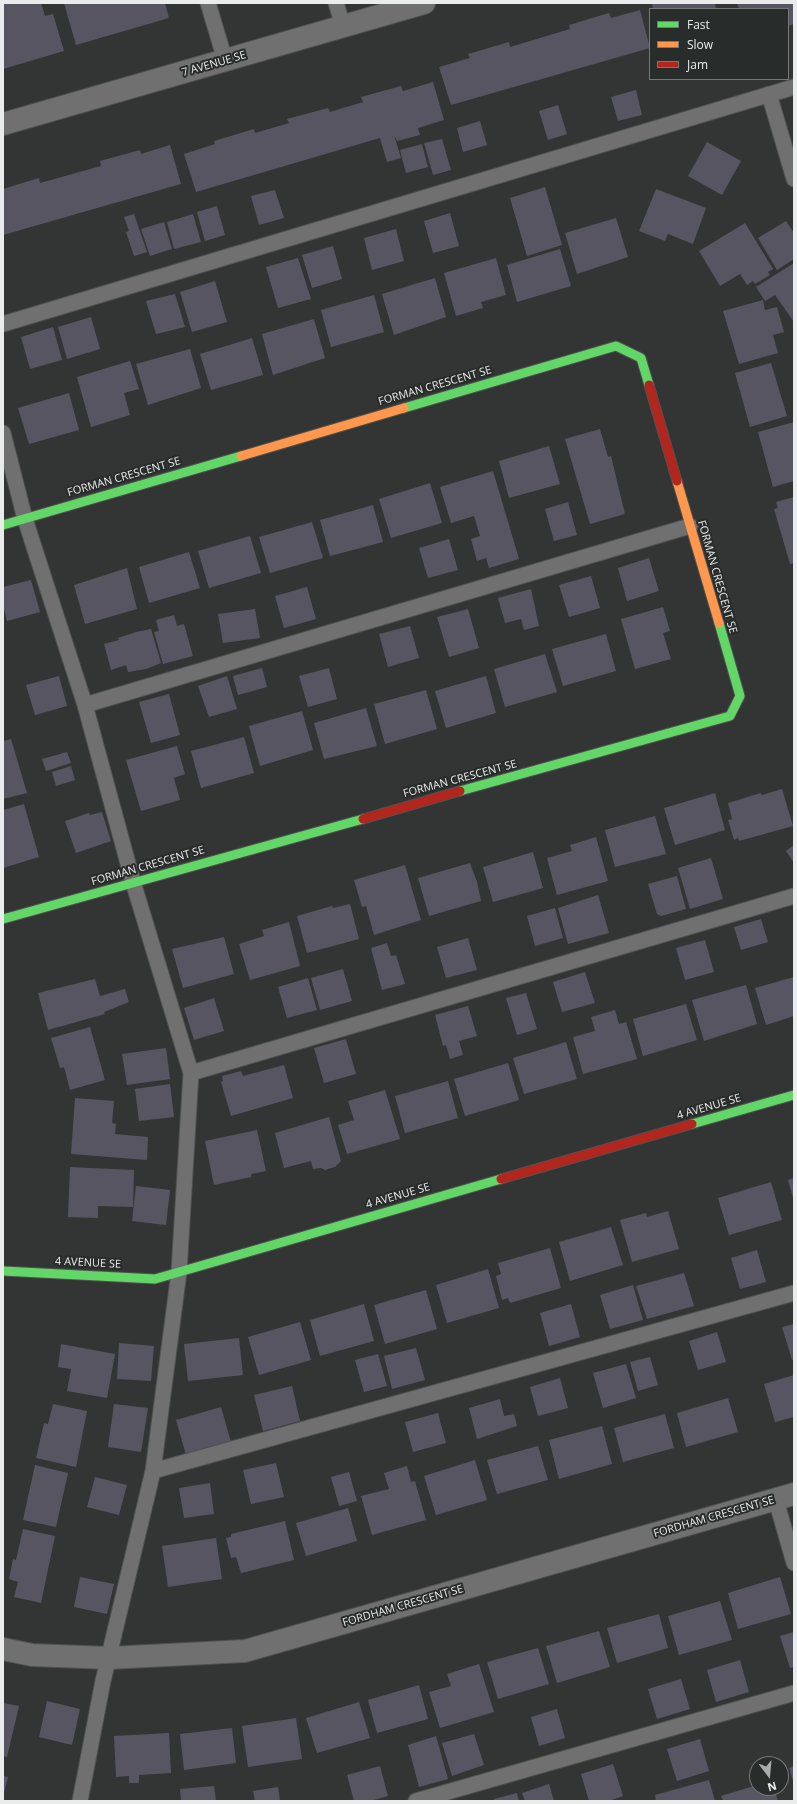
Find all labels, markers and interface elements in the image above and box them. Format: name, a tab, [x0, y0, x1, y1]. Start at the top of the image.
legend	[649, 8, 789, 80]
text: Fast	[687, 16, 710, 33]
text: Slow	[687, 36, 713, 53]
street label: 7 AVENUE SE	[180, 49, 248, 79]
text: Jam	[687, 56, 708, 73]
street label: FORMAN CRESCENT SE	[377, 363, 493, 409]
street label: FORMAN CRESCENT SE	[66, 454, 182, 500]
street label: FORMAN CRESCENT SE	[694, 519, 740, 635]
street label: FORMAN CRESCENT SE	[402, 757, 518, 801]
street label: FORMAN CRESCENT SE	[90, 843, 206, 889]
street label: 4 AVENUE SE	[675, 1092, 743, 1122]
street label: 4 AVENUE SE	[364, 1181, 432, 1211]
street label: 4 AVENUE SE	[55, 1255, 121, 1271]
street label: FORDHAM CRESCENT SE	[652, 1493, 776, 1541]
street label: FORDHAM CRESCENT SE	[341, 1582, 465, 1630]
north arrow	[749, 1756, 789, 1796]
text: N	[766, 1779, 779, 1795]

